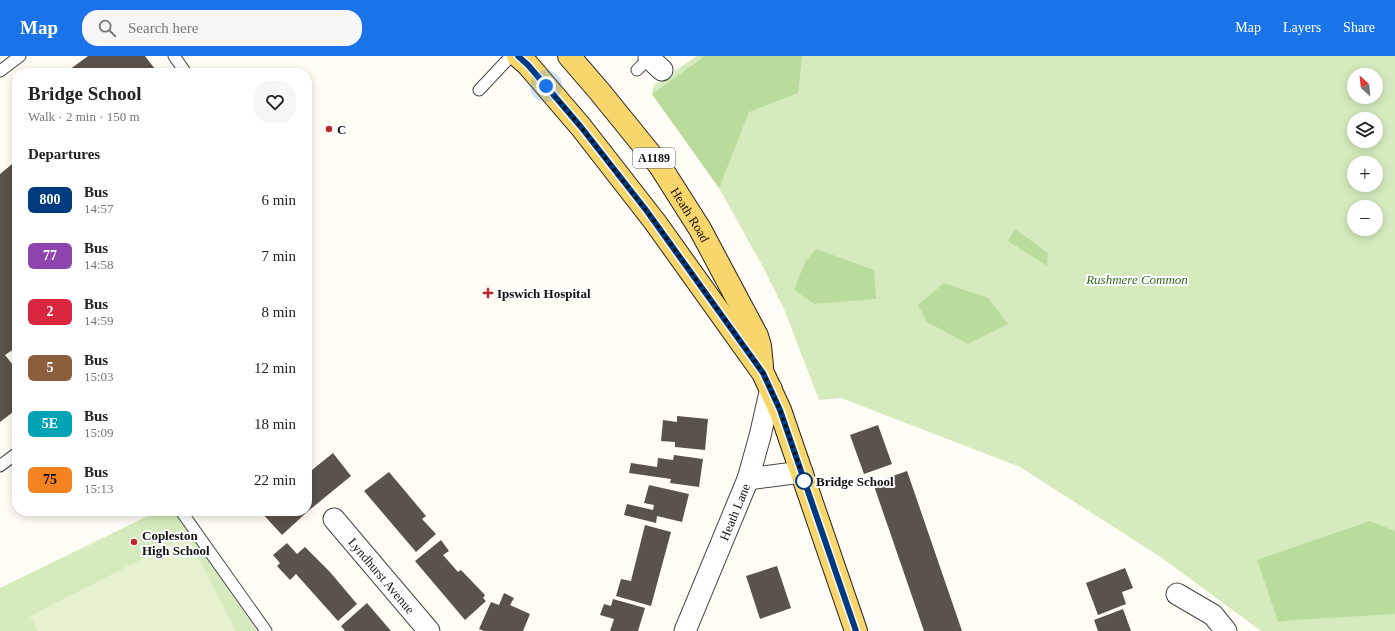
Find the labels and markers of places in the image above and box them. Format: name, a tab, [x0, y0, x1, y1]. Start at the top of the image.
place label: C	[337, 122, 346, 137]
marker: C	[324, 124, 334, 134]
place label: Ipswich Hospital	[497, 286, 591, 301]
marker: Ipswich Hospital	[482, 287, 494, 299]
marker: Bridge School	[795, 472, 813, 490]
place label: Bridge School	[816, 474, 894, 489]
place label: Copleston High School	[142, 528, 210, 558]
marker: Copleston High School	[129, 537, 139, 547]

